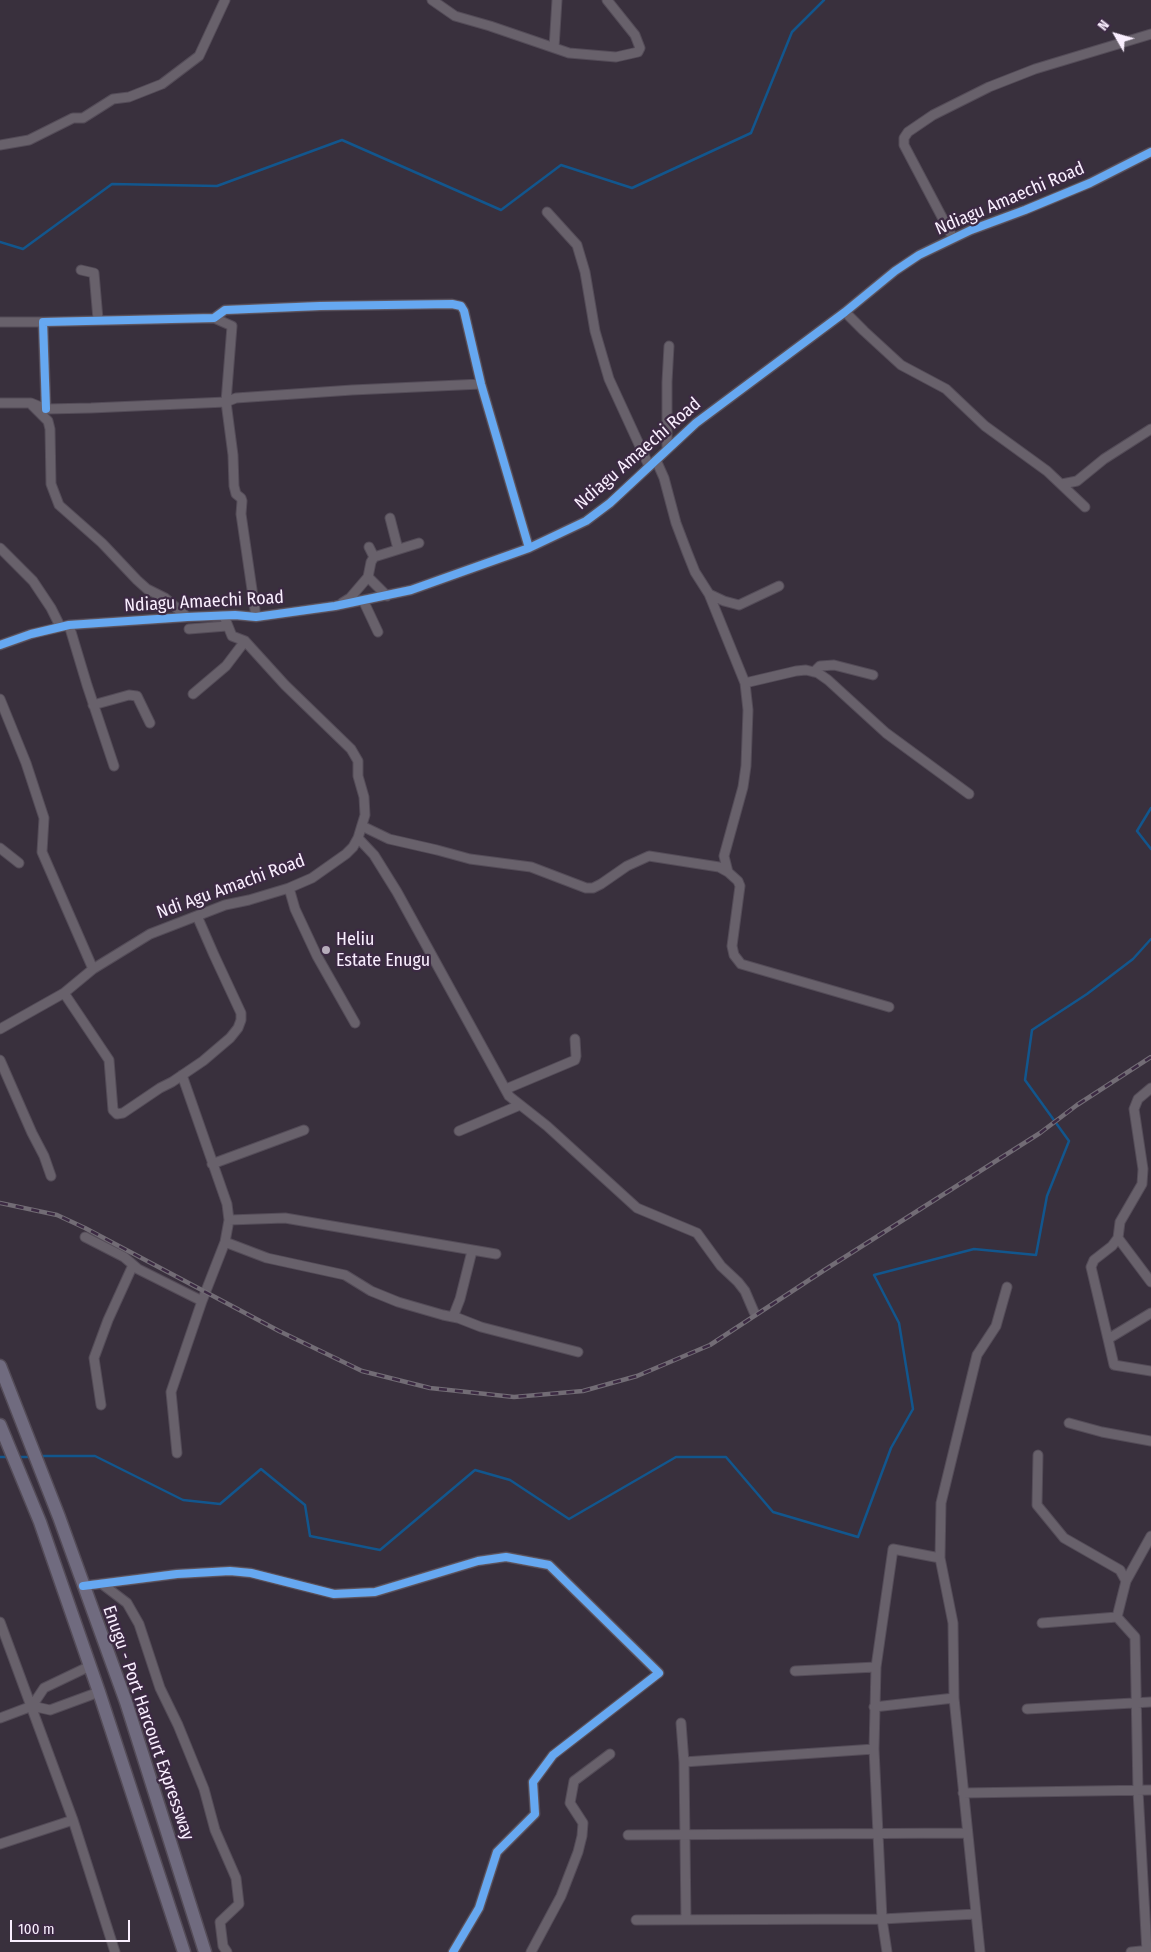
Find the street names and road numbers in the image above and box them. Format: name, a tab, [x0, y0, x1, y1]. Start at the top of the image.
street label: Ndiagu Amaechi Road	[932, 158, 1088, 240]
street label: Ndiagu Amaechi Road	[571, 393, 705, 515]
street label: Ndiagu Amaechi Road	[124, 587, 284, 617]
street label: Ndi Agu Amachi Road	[154, 850, 308, 924]
street label: Enugu - Port Harcourt Expressway	[98, 1603, 198, 1843]

